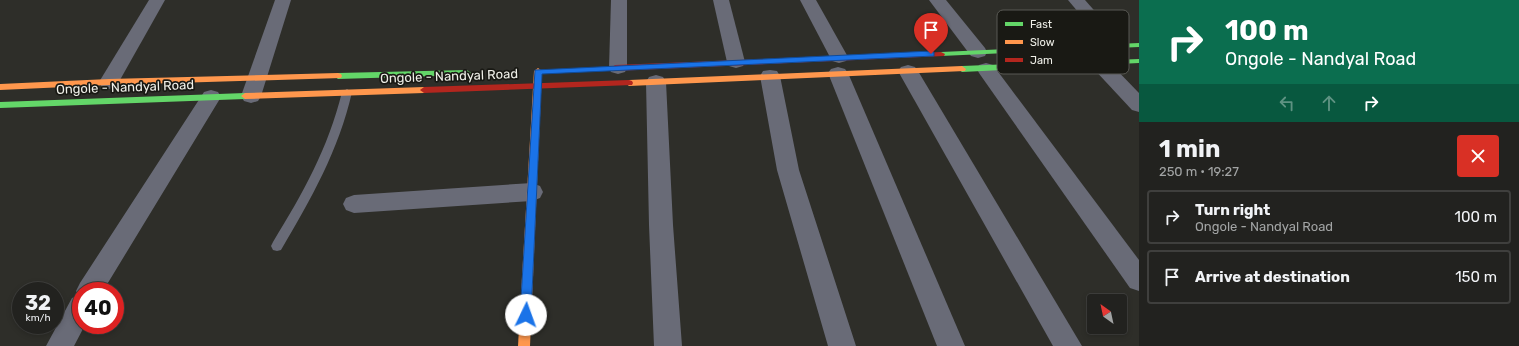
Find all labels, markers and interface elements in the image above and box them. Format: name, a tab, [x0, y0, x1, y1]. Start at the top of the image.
legend	[997, 10, 1129, 74]
pin	[914, 13, 948, 54]
text: 100 m	[1225, 14, 1309, 47]
icon: right	[1159, 16, 1211, 68]
text: Fast	[1030, 18, 1053, 31]
icon: arrive	[920, 19, 942, 41]
text: Slow	[1030, 36, 1055, 49]
text: Ongole - Nandyal Road	[1225, 48, 1416, 70]
text: Jam	[1030, 54, 1053, 67]
street label: Ongole - Nandyal Road	[380, 66, 518, 87]
street label: Ongole - Nandyal Road	[56, 77, 194, 98]
icon: left	[1276, 92, 1298, 114]
icon: ahead	[1318, 92, 1340, 114]
icon: right	[1360, 92, 1382, 114]
text: 1 min	[1159, 135, 1220, 163]
button: close	[1457, 135, 1499, 177]
text: 250 m · 19:27	[1159, 164, 1239, 179]
text: Turn right	[1195, 201, 1270, 219]
icon: right	[1161, 206, 1183, 228]
text: 100 m	[1455, 208, 1497, 226]
text: Ongole - Nandyal Road	[1195, 219, 1333, 234]
icon: arrive	[1161, 266, 1183, 288]
text: Arrive at destination	[1195, 268, 1350, 286]
text: 150 m	[1455, 268, 1497, 286]
speed limit sign: 40	[72, 282, 124, 334]
text: 32	[25, 291, 51, 315]
position arrow	[505, 294, 547, 336]
north arrow	[1087, 294, 1127, 334]
map controls	[1087, 294, 1127, 334]
text: km/h	[26, 312, 50, 324]

